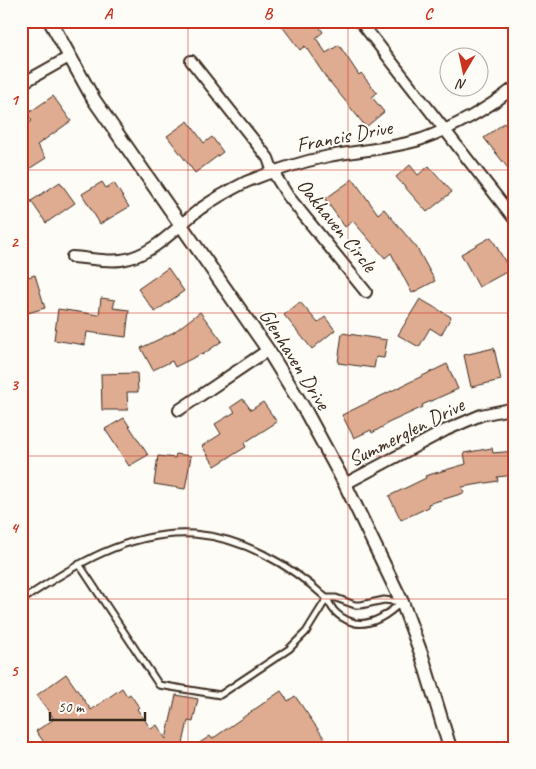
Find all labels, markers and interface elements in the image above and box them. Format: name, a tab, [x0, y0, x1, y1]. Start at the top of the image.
text: A	[104, 4, 114, 24]
text: B	[264, 4, 274, 24]
text: C	[424, 4, 434, 24]
north arrow	[438, 48, 488, 98]
text: N	[454, 75, 468, 93]
text: 1	[10, 90, 19, 110]
street label: Francis Drive	[294, 114, 396, 158]
street label: Oakhaven Circle	[291, 173, 383, 278]
text: 2	[10, 232, 19, 252]
street label: Glenhaven Drive	[254, 304, 337, 415]
text: 3	[10, 375, 19, 395]
street label: Summerglen Drive	[344, 391, 469, 472]
text: 4	[10, 518, 19, 538]
text: 5	[11, 661, 20, 681]
scale bar	[50, 689, 145, 721]
text: 50 m	[58, 698, 85, 717]

